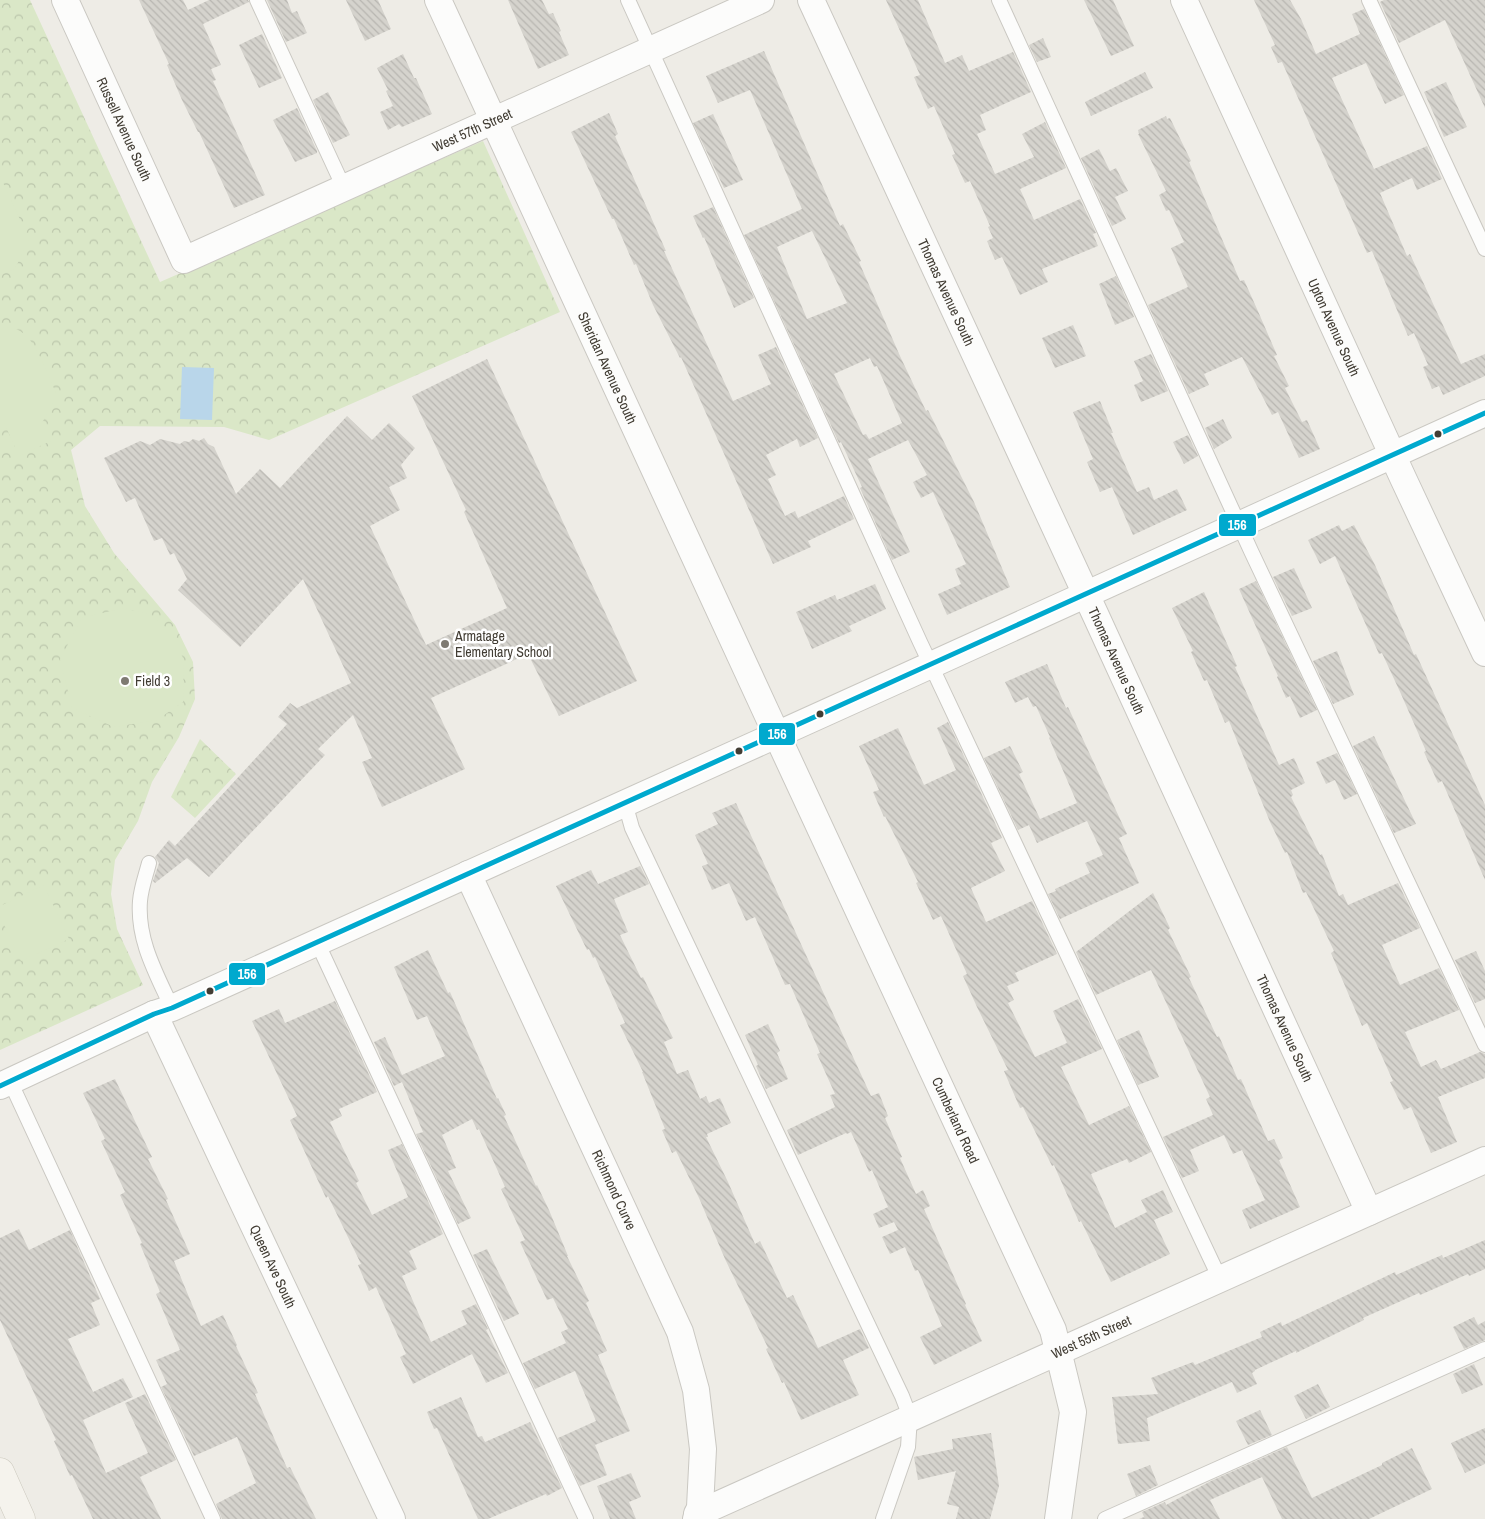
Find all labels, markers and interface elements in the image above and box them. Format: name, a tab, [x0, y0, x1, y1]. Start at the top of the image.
street label: Russell Avenue South	[93, 74, 156, 184]
street label: West 57th Street	[430, 104, 515, 156]
street label: Thomas Avenue South	[914, 236, 979, 349]
street label: Upton Avenue South	[1304, 276, 1364, 379]
street label: Sheridan Avenue South	[574, 309, 641, 427]
unlabelled marker	[1433, 429, 1443, 439]
line badge: 156	[1218, 513, 1257, 537]
text: 156	[1227, 516, 1247, 534]
street label: Thomas Avenue South	[1084, 604, 1149, 717]
place label: Armatage Elementary School	[454, 627, 551, 661]
marker: Armatage Elementary School	[439, 638, 451, 650]
place label: Field 3	[135, 672, 170, 690]
marker: Field 3	[119, 675, 131, 687]
unlabelled marker	[815, 709, 825, 719]
line badge: 156	[758, 722, 796, 746]
text: 156	[767, 725, 787, 743]
unlabelled marker	[734, 746, 744, 756]
line badge: 156	[228, 962, 266, 986]
text: 156	[237, 965, 257, 983]
street label: Thomas Avenue South	[1252, 972, 1317, 1085]
unlabelled marker	[205, 986, 215, 996]
street label: Cumberland Road	[928, 1074, 983, 1166]
street label: Richmond Curve	[588, 1147, 640, 1233]
street label: Queen Ave South	[246, 1222, 300, 1311]
street label: West 55th Street	[1048, 1311, 1134, 1363]

